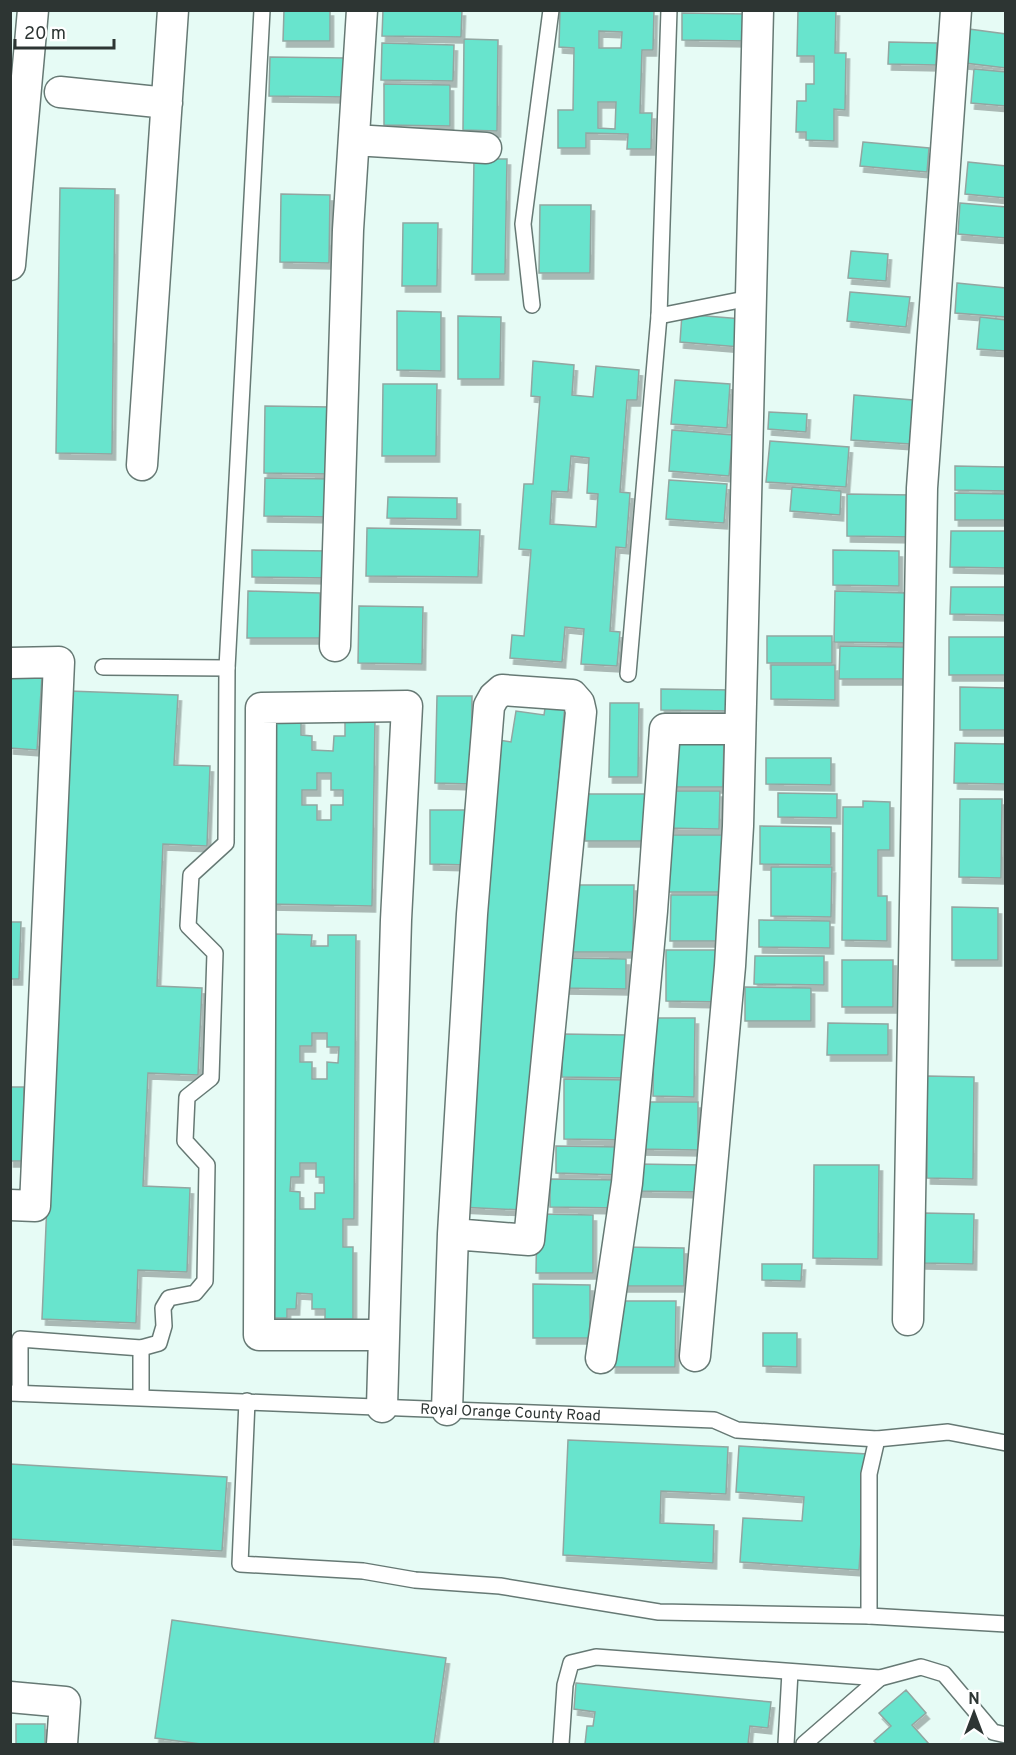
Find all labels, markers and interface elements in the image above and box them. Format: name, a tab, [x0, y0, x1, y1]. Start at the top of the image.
scale bar	[15, 12, 114, 50]
text: 20 m	[24, 23, 66, 46]
street label: Royal Orange County Road	[420, 1401, 601, 1427]
north arrow	[944, 1683, 1004, 1743]
text: N	[968, 1690, 980, 1710]

